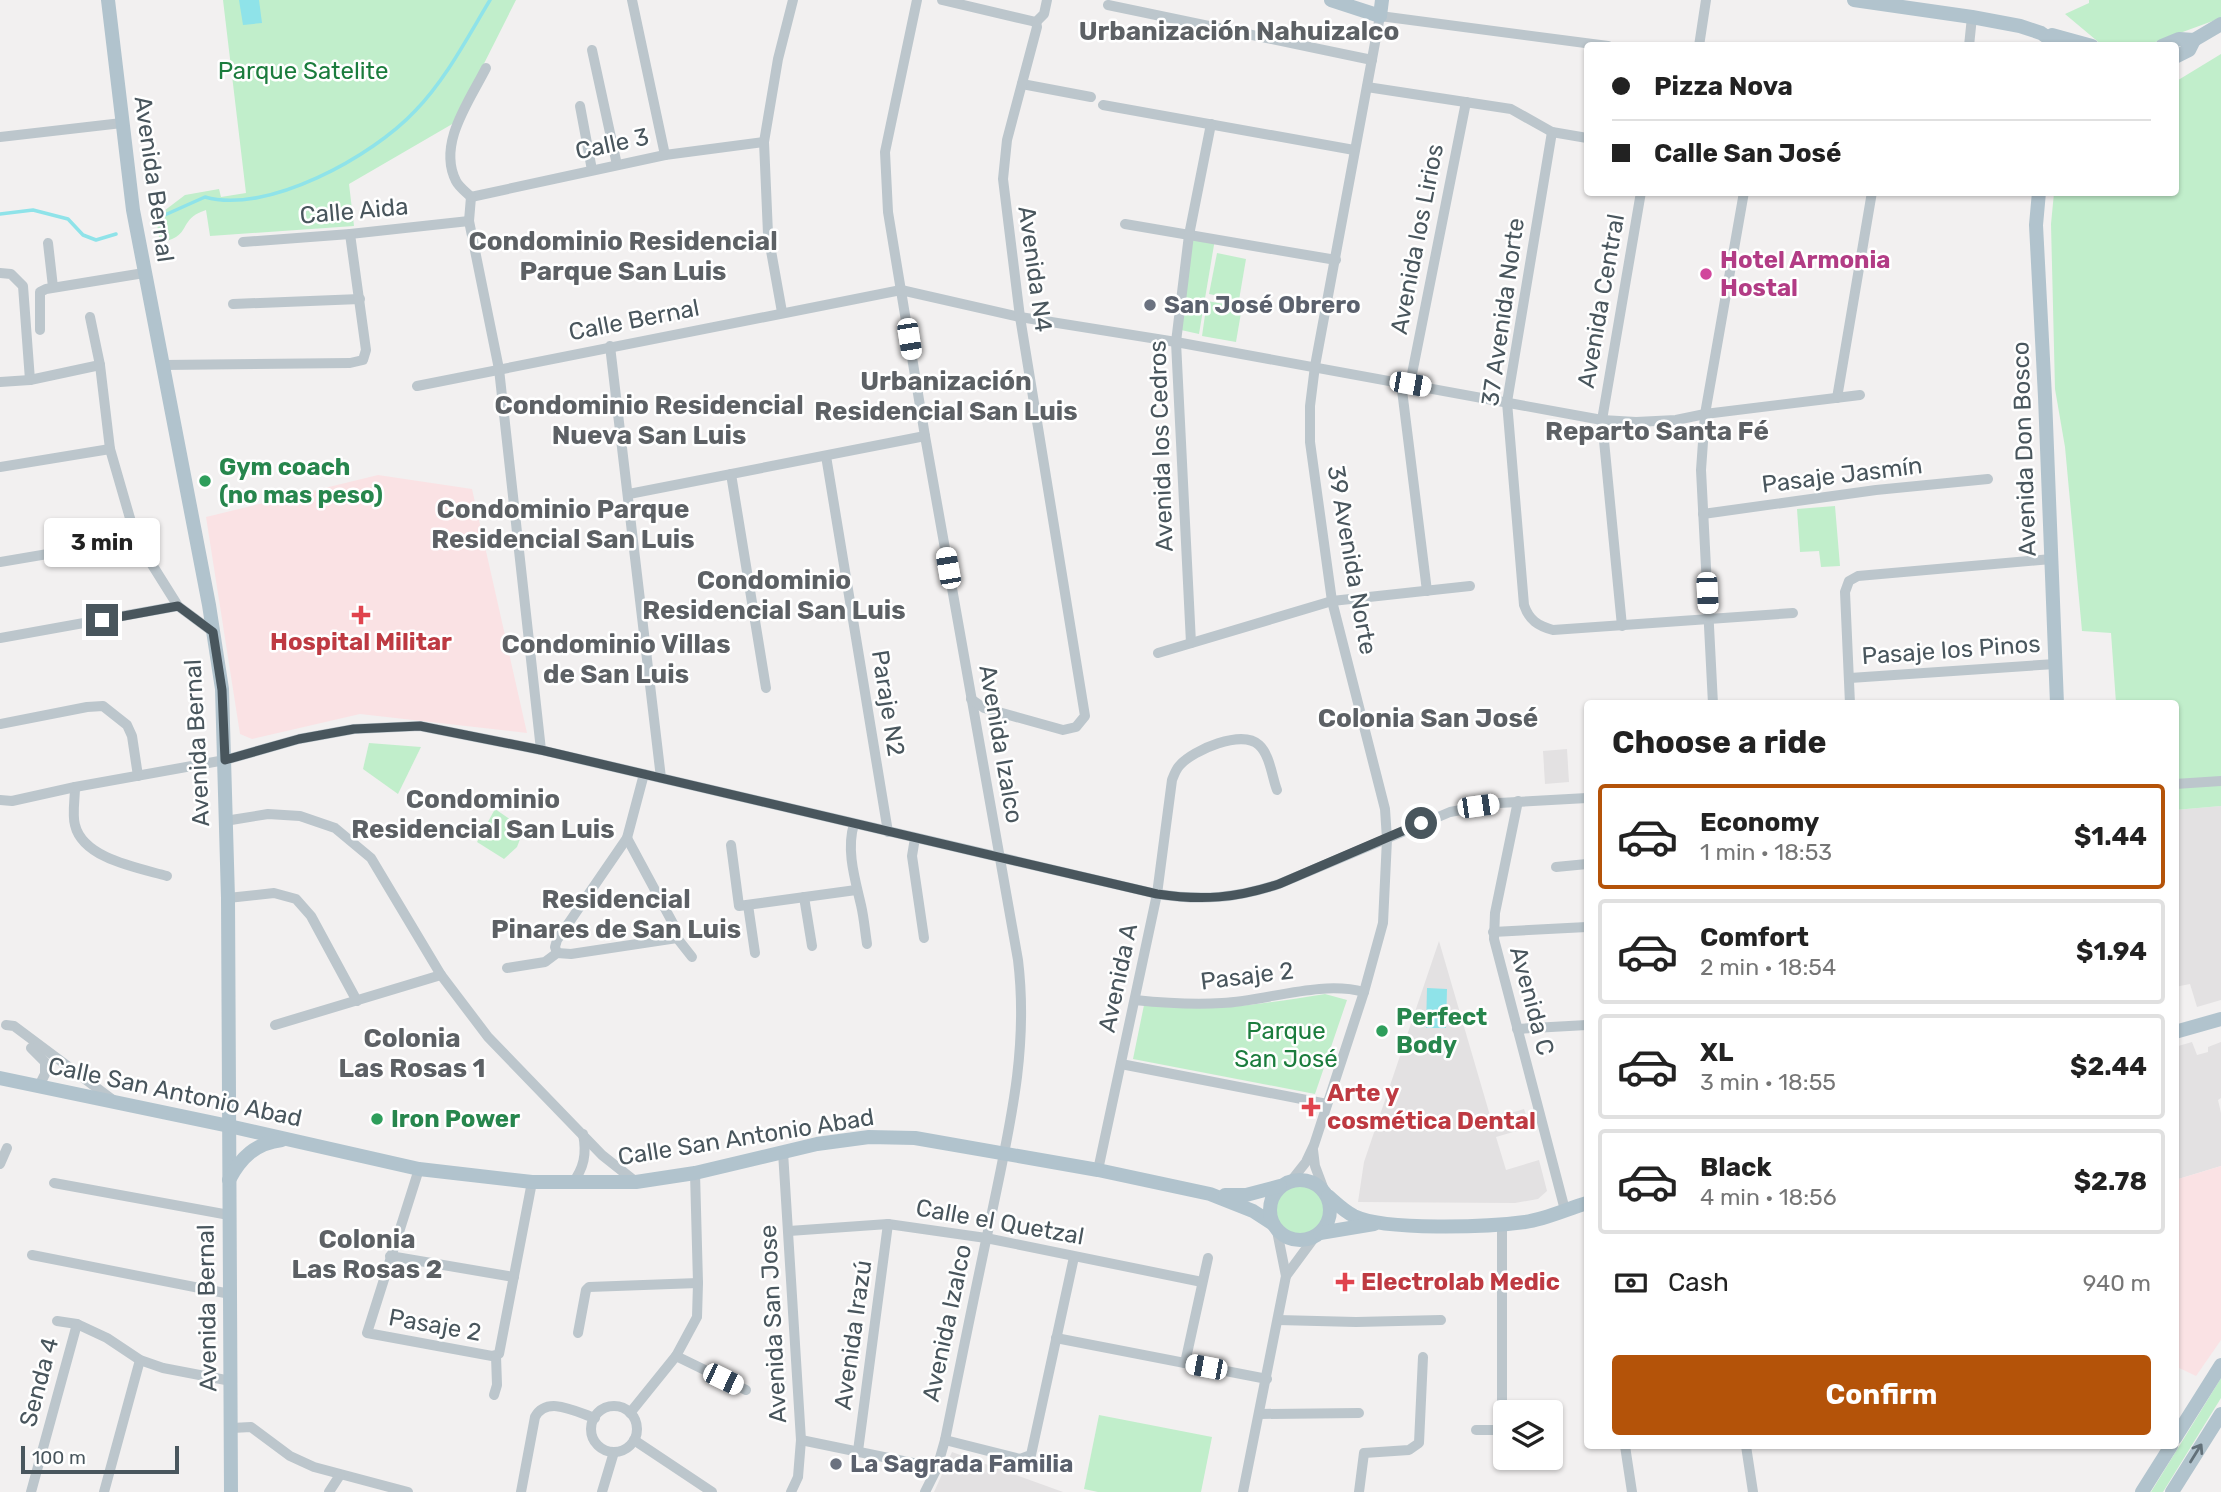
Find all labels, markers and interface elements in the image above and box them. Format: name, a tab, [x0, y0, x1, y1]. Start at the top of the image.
district label: Urbanización Nahuizalco	[1079, 16, 1399, 47]
park label: Parque Satelite	[218, 57, 388, 85]
text: Pizza Nova	[1654, 71, 1793, 102]
street label: Avenida Bernal	[128, 94, 180, 264]
street label: Calle 3	[573, 123, 651, 165]
text: Calle San José	[1654, 138, 1841, 169]
street label: Avenida los Lirios	[1385, 141, 1449, 337]
street label: Calle Aida	[298, 192, 410, 230]
street label: Avenida N4	[1012, 204, 1058, 334]
street label: Avenida Central	[1572, 212, 1630, 390]
street label: 37 Avenida Norte	[1476, 216, 1530, 408]
district label: Condominio Residencial Parque San Luis	[468, 226, 778, 287]
place label: Hotel Armonia Hostal	[1720, 246, 1891, 302]
marker: Hotel Armonia Hostal	[1698, 266, 1714, 282]
place label: San José Obrero	[1164, 291, 1361, 319]
street label: Calle Bernal	[566, 294, 702, 346]
marker: San José Obrero	[1142, 297, 1158, 313]
car	[896, 317, 923, 361]
street label: Avenida los Cedros	[1143, 340, 1179, 552]
street label: Avenida Don Bosco	[2006, 341, 2042, 557]
district label: Urbanización Residencial San Luis	[814, 366, 1078, 427]
car	[1388, 370, 1433, 398]
district label: Condominio Residencial Nueva San Luis	[494, 390, 804, 451]
district label: Reparto Santa Fé	[1545, 416, 1769, 447]
street label: Pasaje Jasmín	[1760, 451, 1924, 499]
place label: Gym coach (no mas peso)	[219, 453, 383, 509]
street label: 39 Avenida Norte	[1322, 463, 1382, 657]
marker: Gym coach (no mas peso)	[197, 473, 213, 489]
district label: Condominio Parque Residencial San Luis	[431, 494, 695, 555]
callout: 3 min	[44, 518, 160, 568]
text: 3 min	[71, 528, 133, 556]
car	[935, 545, 962, 591]
district label: Condominio Residencial San Luis	[642, 565, 906, 626]
car	[1696, 571, 1719, 615]
route end	[86, 604, 118, 636]
marker: Hospital Militar	[351, 605, 371, 625]
place label: Hospital Militar	[270, 628, 452, 656]
district label: Condominio Villas de San Luis	[501, 629, 731, 690]
street label: Pasaje los Pinos	[1861, 630, 2041, 670]
street label: Paraje N2	[866, 648, 910, 758]
street label: Avenida Bernal	[179, 659, 215, 827]
street label: Avenida Izalco	[973, 663, 1029, 825]
district label: Colonia San José	[1318, 703, 1538, 734]
text: Choose a ride	[1612, 723, 1826, 761]
district label: Condominio Residencial San Luis	[351, 784, 615, 845]
car	[1456, 793, 1501, 819]
icon: car	[1616, 805, 1679, 868]
route start	[1405, 807, 1437, 839]
text: Economy	[1700, 807, 1819, 838]
text: $1.44	[2074, 821, 2147, 852]
text: 1 min · 18:53	[1700, 838, 1832, 866]
district label: Residencial Pinares de San Luis	[491, 884, 741, 945]
icon: car	[1616, 920, 1679, 983]
street label: Avenida A	[1093, 921, 1143, 1035]
text: Comfort	[1700, 922, 1809, 953]
text: $1.94	[2076, 936, 2147, 967]
street label: Avenida C	[1504, 944, 1560, 1058]
text: 2 min · 18:54	[1700, 953, 1836, 981]
street label: Pasaje 2	[1199, 956, 1295, 996]
place label: Perfect Body	[1396, 1003, 1487, 1059]
park label: Parque San José	[1234, 1017, 1338, 1073]
district label: Colonia Las Rosas 1	[338, 1023, 486, 1084]
marker: Perfect Body	[1374, 1023, 1390, 1039]
icon: car	[1616, 1035, 1679, 1098]
text: XL	[1700, 1037, 1733, 1068]
street label: Calle San Antonio Abad	[45, 1051, 305, 1133]
text: $2.44	[2070, 1051, 2147, 1082]
text: 3 min · 18:55	[1700, 1068, 1836, 1096]
place label: Arte y cosmética Dental	[1327, 1079, 1536, 1135]
marker: Arte y cosmética Dental	[1301, 1097, 1321, 1117]
street label: Calle San Antonio Abad	[616, 1103, 876, 1171]
place label: Iron Power	[391, 1105, 520, 1133]
marker: Iron Power	[369, 1111, 385, 1127]
icon: car	[1616, 1150, 1679, 1213]
text: Black	[1700, 1152, 1772, 1183]
text: $2.78	[2074, 1166, 2147, 1197]
text: 4 min · 18:56	[1700, 1183, 1837, 1211]
street label: Calle el Quetzal	[914, 1193, 1086, 1251]
street label: Avenida Bernal	[192, 1224, 222, 1392]
district label: Colonia Las Rosas 2	[292, 1224, 443, 1285]
street label: Avenida San Jose	[754, 1224, 792, 1424]
street label: Avenida Izalco	[917, 1242, 977, 1404]
street label: Avenida Irazú	[829, 1258, 877, 1412]
icon: cash	[1612, 1264, 1650, 1302]
text: Cash	[1668, 1267, 1729, 1298]
place label: Electrolab Medic	[1361, 1268, 1560, 1296]
text: 940 m	[2083, 1269, 2151, 1297]
marker: Electrolab Medic	[1335, 1272, 1355, 1292]
street label: Pasaje 2	[386, 1303, 484, 1347]
street label: Senda 4	[14, 1334, 64, 1430]
car	[1184, 1353, 1229, 1381]
button: Confirm	[1612, 1355, 2151, 1435]
car	[700, 1360, 747, 1398]
map controls	[1493, 1400, 1563, 1470]
button: layers	[1493, 1400, 1563, 1470]
scale bar	[21, 1443, 178, 1475]
one-way arrow	[2190, 1443, 2204, 1463]
text: 100 m	[32, 1446, 86, 1469]
place label: La Sagrada Familia	[850, 1450, 1073, 1478]
marker: La Sagrada Familia	[828, 1456, 844, 1472]

